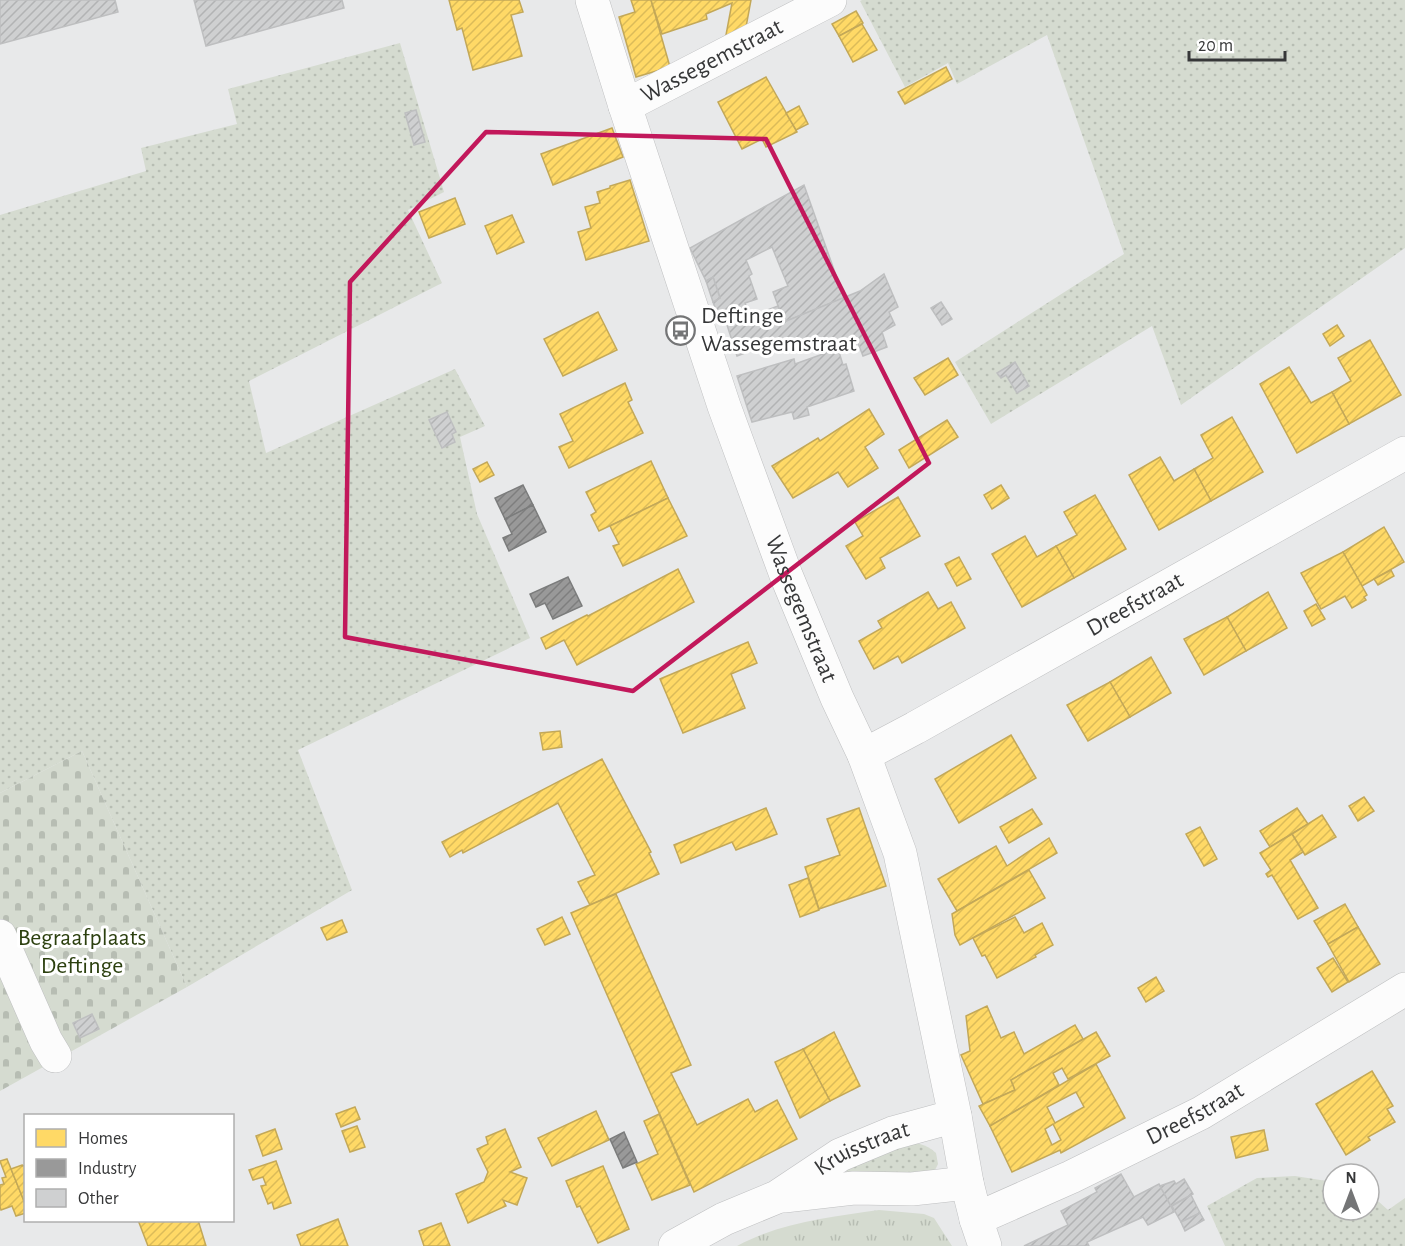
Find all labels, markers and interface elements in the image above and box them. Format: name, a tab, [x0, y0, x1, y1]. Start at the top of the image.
street label: Wassegemstraat	[637, 14, 787, 107]
scale bar	[1189, 24, 1285, 62]
text: 20 m	[1198, 37, 1233, 55]
place label: Deftinge Wassegemstraat	[701, 304, 857, 356]
bus stop icon: Deftinge Wassegemstraat	[664, 314, 696, 346]
street label: Wassegemstraat	[761, 533, 841, 686]
street label: Dreefstraat	[1083, 568, 1188, 641]
park label: Begraafplaats Deftinge	[18, 926, 146, 978]
street label: Dreefstraat	[1143, 1078, 1248, 1150]
legend	[24, 1114, 234, 1222]
street label: Kruisstraat	[810, 1117, 912, 1180]
text: Homes	[78, 1130, 128, 1148]
text: Industry	[78, 1160, 137, 1178]
north arrow	[1321, 1162, 1381, 1222]
text: N	[1345, 1170, 1357, 1186]
text: Other	[78, 1190, 119, 1208]

